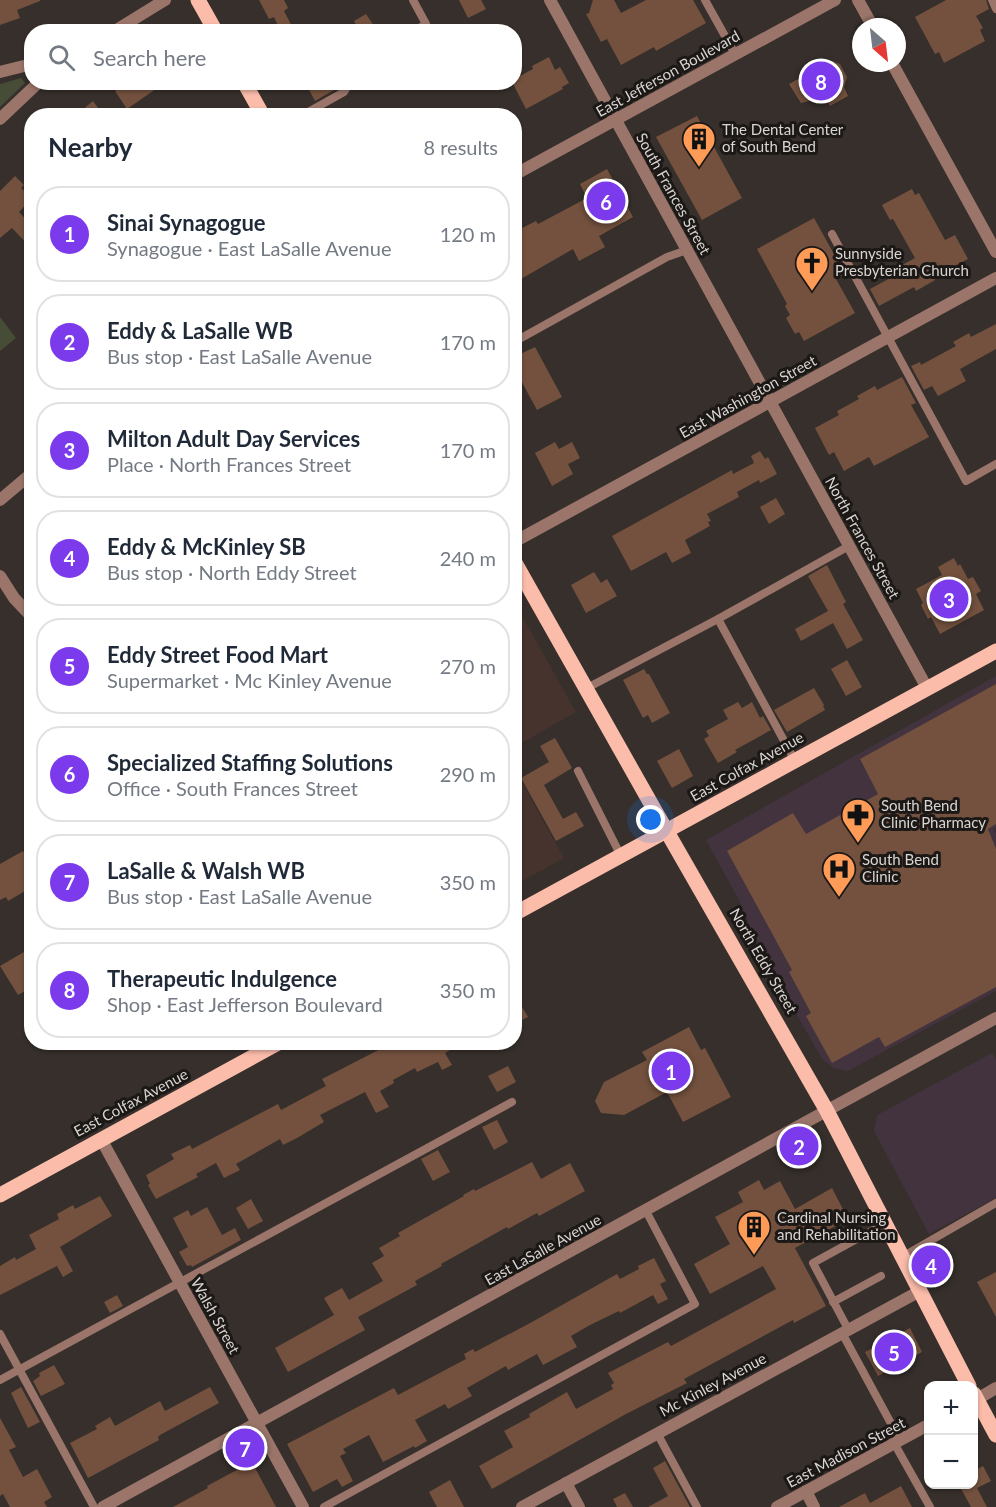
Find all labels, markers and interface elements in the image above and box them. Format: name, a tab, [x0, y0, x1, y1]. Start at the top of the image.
north arrow	[852, 18, 906, 72]
search box	[24, 24, 522, 90]
street label: East Jefferson Boulevard	[592, 26, 743, 120]
icon: search	[45, 41, 78, 74]
text: Search here	[93, 44, 206, 71]
pin: 8	[802, 58, 840, 104]
place label: The Dental Center of South Bend	[722, 120, 844, 155]
building icon: The Dental Center of South Bend	[681, 121, 717, 168]
street label: South Frances Street	[633, 130, 715, 258]
text: Nearby	[48, 131, 133, 163]
text: 8 results	[423, 135, 498, 159]
pin: 6	[586, 178, 626, 224]
text: Sinai Synagogue	[107, 209, 266, 236]
text: 1	[64, 222, 75, 246]
text: 120 m	[440, 222, 496, 246]
text: Synagogue · East LaSalle Avenue	[107, 236, 391, 260]
place label: Sunnyside Presbyterian Church	[835, 244, 969, 279]
church icon: Sunnyside Presbyterian Church	[794, 245, 830, 292]
text: Eddy & LaSalle WB	[107, 317, 293, 344]
text: 2	[64, 330, 75, 354]
text: 170 m	[440, 330, 496, 354]
text: Bus stop · East LaSalle Avenue	[107, 344, 372, 368]
street label: East Washington Street	[676, 351, 820, 441]
text: Milton Adult Day Services	[107, 425, 360, 452]
text: 3	[64, 438, 75, 462]
text: 170 m	[440, 438, 496, 462]
text: Place · North Frances Street	[107, 452, 351, 476]
street label: North Frances Street	[822, 473, 904, 602]
text: Eddy & McKinley SB	[107, 533, 306, 560]
text: 4	[64, 546, 75, 570]
text: 240 m	[440, 546, 496, 570]
text: Bus stop · North Eddy Street	[107, 560, 357, 584]
pin: 3	[930, 576, 968, 622]
text: Eddy Street Food Mart	[107, 641, 328, 668]
text: 5	[64, 654, 75, 678]
text: 270 m	[440, 654, 496, 678]
text: Supermarket · Mc Kinley Avenue	[107, 668, 392, 692]
street label: East Colfax Avenue	[687, 727, 806, 805]
text: Specialized Staffing Solutions	[107, 749, 393, 776]
text: 6	[64, 762, 75, 786]
text: 290 m	[440, 762, 496, 786]
text: Office · South Frances Street	[107, 776, 358, 800]
place label: South Bend Clinic Pharmacy	[881, 796, 986, 831]
pharmacy icon: South Bend Clinic Pharmacy	[840, 797, 876, 844]
your location	[636, 805, 665, 834]
place label: South Bend Clinic	[862, 850, 939, 885]
hospital icon: South Bend Clinic	[821, 851, 857, 898]
text: LaSalle & Walsh WB	[107, 857, 305, 884]
text: 7	[64, 870, 75, 894]
text: 350 m	[440, 870, 496, 894]
text: Bus stop · East LaSalle Avenue	[107, 884, 372, 908]
street label: North Eddy Street	[726, 905, 802, 1017]
text: Therapeutic Indulgence	[107, 965, 337, 992]
text: 8	[64, 978, 75, 1002]
text: 350 m	[440, 978, 496, 1002]
text: Shop · East Jefferson Boulevard	[107, 992, 383, 1016]
pin: 1	[652, 1048, 690, 1094]
street label: East Colfax Avenue	[70, 1064, 191, 1140]
pin: 2	[780, 1124, 818, 1168]
place label: Cardinal Nursing and Rehabilitation	[777, 1208, 896, 1243]
building icon: Cardinal Nursing and Rehabilitation	[736, 1209, 772, 1256]
street label: East LaSalle Avenue	[481, 1210, 604, 1289]
pin: 4	[912, 1242, 950, 1288]
street label: Walsh Street	[188, 1274, 244, 1357]
pin: 5	[874, 1330, 914, 1374]
street label: Mc Kinley Avenue	[656, 1348, 769, 1420]
map controls	[924, 1381, 978, 1489]
button: +	[924, 1381, 978, 1435]
street label: East Madison Street	[783, 1413, 908, 1491]
pin: 7	[226, 1426, 264, 1470]
button: −	[924, 1435, 978, 1489]

